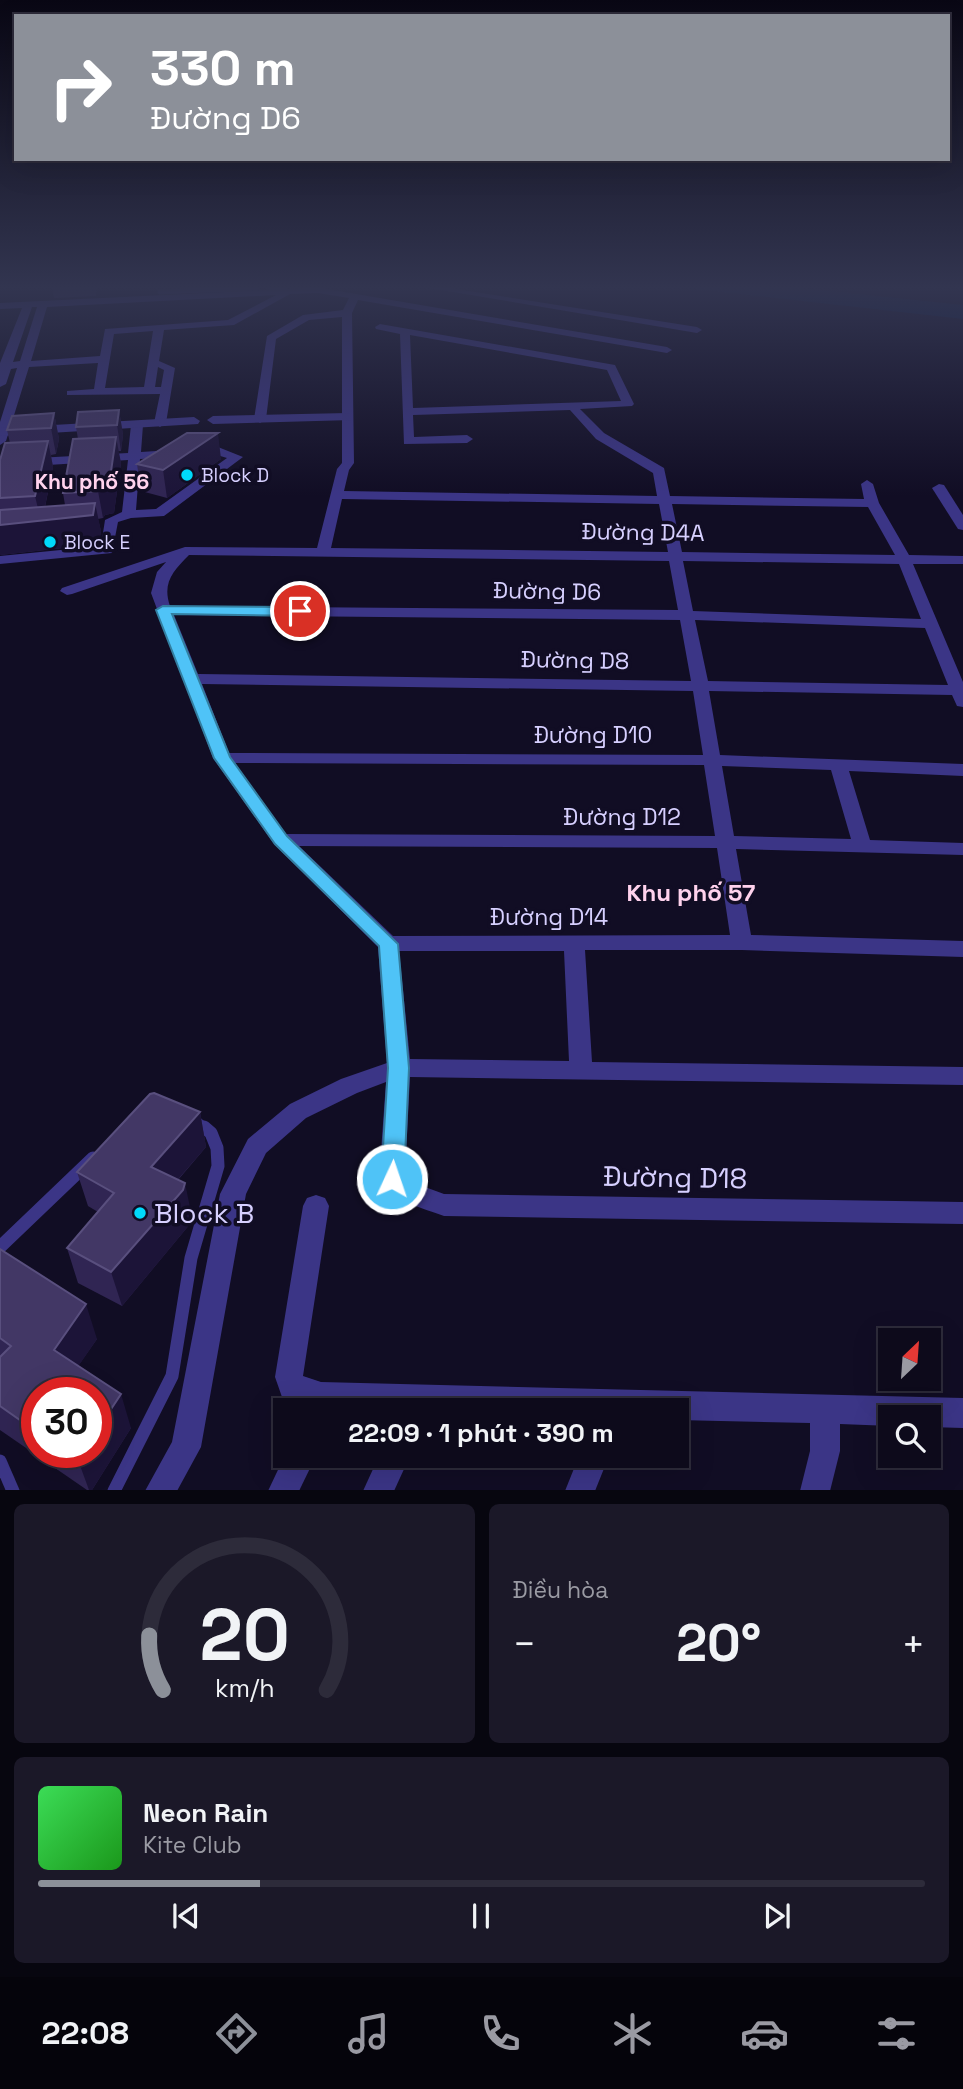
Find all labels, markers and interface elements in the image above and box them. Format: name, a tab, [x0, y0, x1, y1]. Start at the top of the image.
text: 330 m	[150, 37, 296, 99]
icon: right	[35, 42, 126, 133]
text: Đường D6	[150, 98, 301, 138]
place label: Block D	[201, 463, 269, 488]
marker: Block D	[179, 467, 195, 483]
district label: Khu phố 56	[35, 468, 149, 495]
street label: Đường D4A	[581, 516, 705, 548]
place label: Block E	[64, 530, 130, 555]
marker: Block E	[42, 534, 58, 550]
street label: Đường D6	[493, 575, 601, 607]
pin	[270, 581, 330, 641]
icon: arrive	[281, 592, 319, 630]
street label: Đường D8	[520, 644, 630, 676]
street label: Đường D10	[534, 720, 652, 750]
street label: Đường D12	[563, 802, 681, 832]
district label: Khu phố 57	[627, 877, 755, 908]
street label: Đường D14	[490, 902, 608, 932]
position arrow	[355, 1142, 429, 1216]
street label: Đường D18	[603, 1158, 747, 1196]
place label: Block B	[154, 1195, 254, 1231]
marker: Block B	[132, 1205, 148, 1221]
north arrow	[878, 1328, 942, 1391]
map controls	[878, 1328, 941, 1468]
speed limit sign: 30	[21, 1377, 112, 1468]
button: search	[878, 1405, 941, 1468]
text: 22:09 · 1 phút · 390 m	[348, 1416, 614, 1450]
text: Điều hòa	[513, 1575, 609, 1605]
text: 20	[199, 1588, 289, 1681]
text: 20°	[676, 1610, 761, 1676]
text: −	[513, 1620, 536, 1668]
text: +	[901, 1620, 925, 1668]
text: km/h	[214, 1671, 274, 1703]
text: Neon Rain	[143, 1796, 268, 1830]
text: Kite Club	[143, 1830, 242, 1860]
icon: previous	[167, 1897, 205, 1935]
icon: pause	[462, 1897, 500, 1935]
icon: next	[758, 1897, 796, 1935]
icon: directions	[212, 2009, 261, 2058]
icon: music	[344, 2009, 393, 2058]
icon: phone	[476, 2009, 525, 2058]
icon: climate	[608, 2009, 657, 2058]
icon: car	[740, 2009, 789, 2058]
icon: filters	[872, 2009, 921, 2058]
text: 22:08	[42, 2013, 129, 2053]

